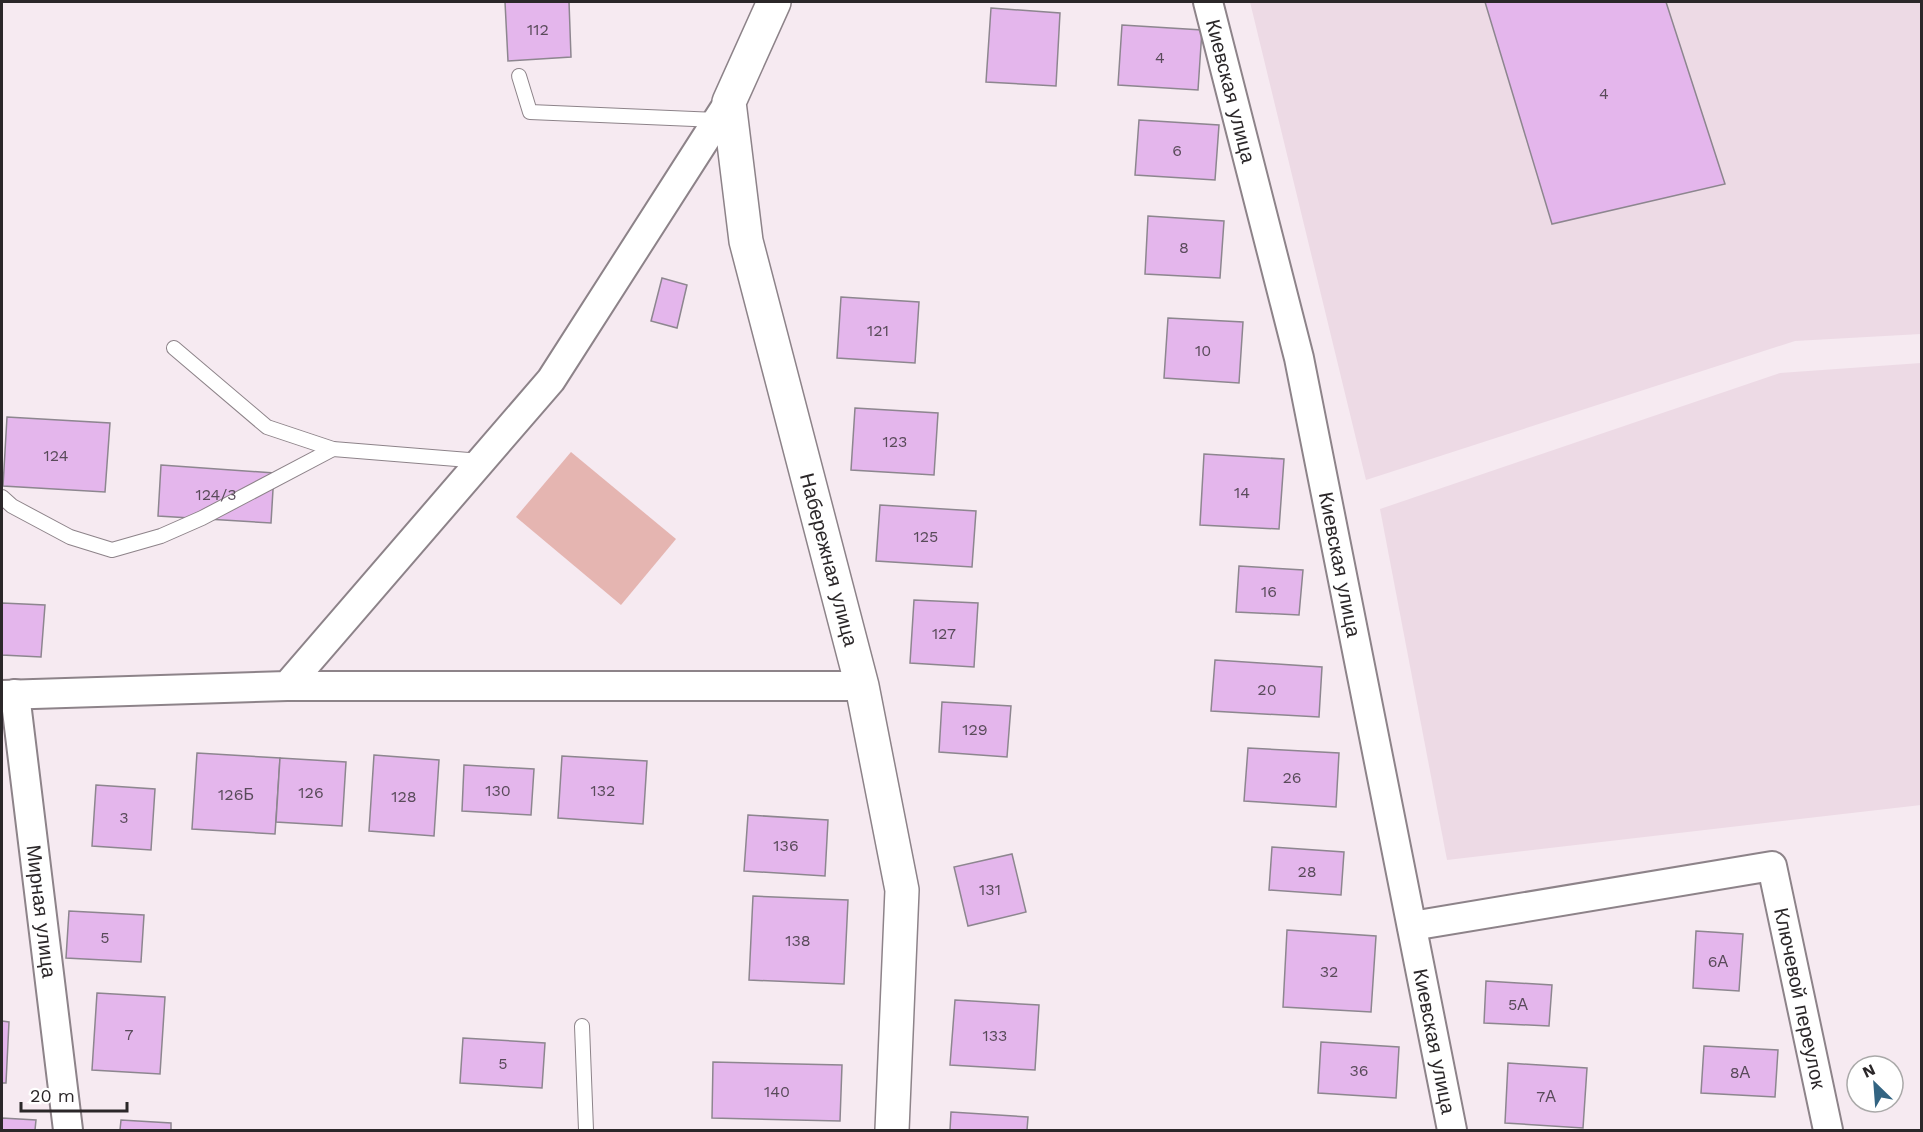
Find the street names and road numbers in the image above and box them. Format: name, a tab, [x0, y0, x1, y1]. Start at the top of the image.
street label: Киевская улица	[1201, 17, 1261, 166]
street label: Набережная улица	[795, 470, 863, 650]
street label: Киевская улица	[1314, 490, 1366, 640]
street label: Мирная улица	[21, 844, 62, 980]
street label: Ключевой переулок	[1769, 905, 1831, 1091]
street label: Киевская улица	[1408, 967, 1461, 1117]

